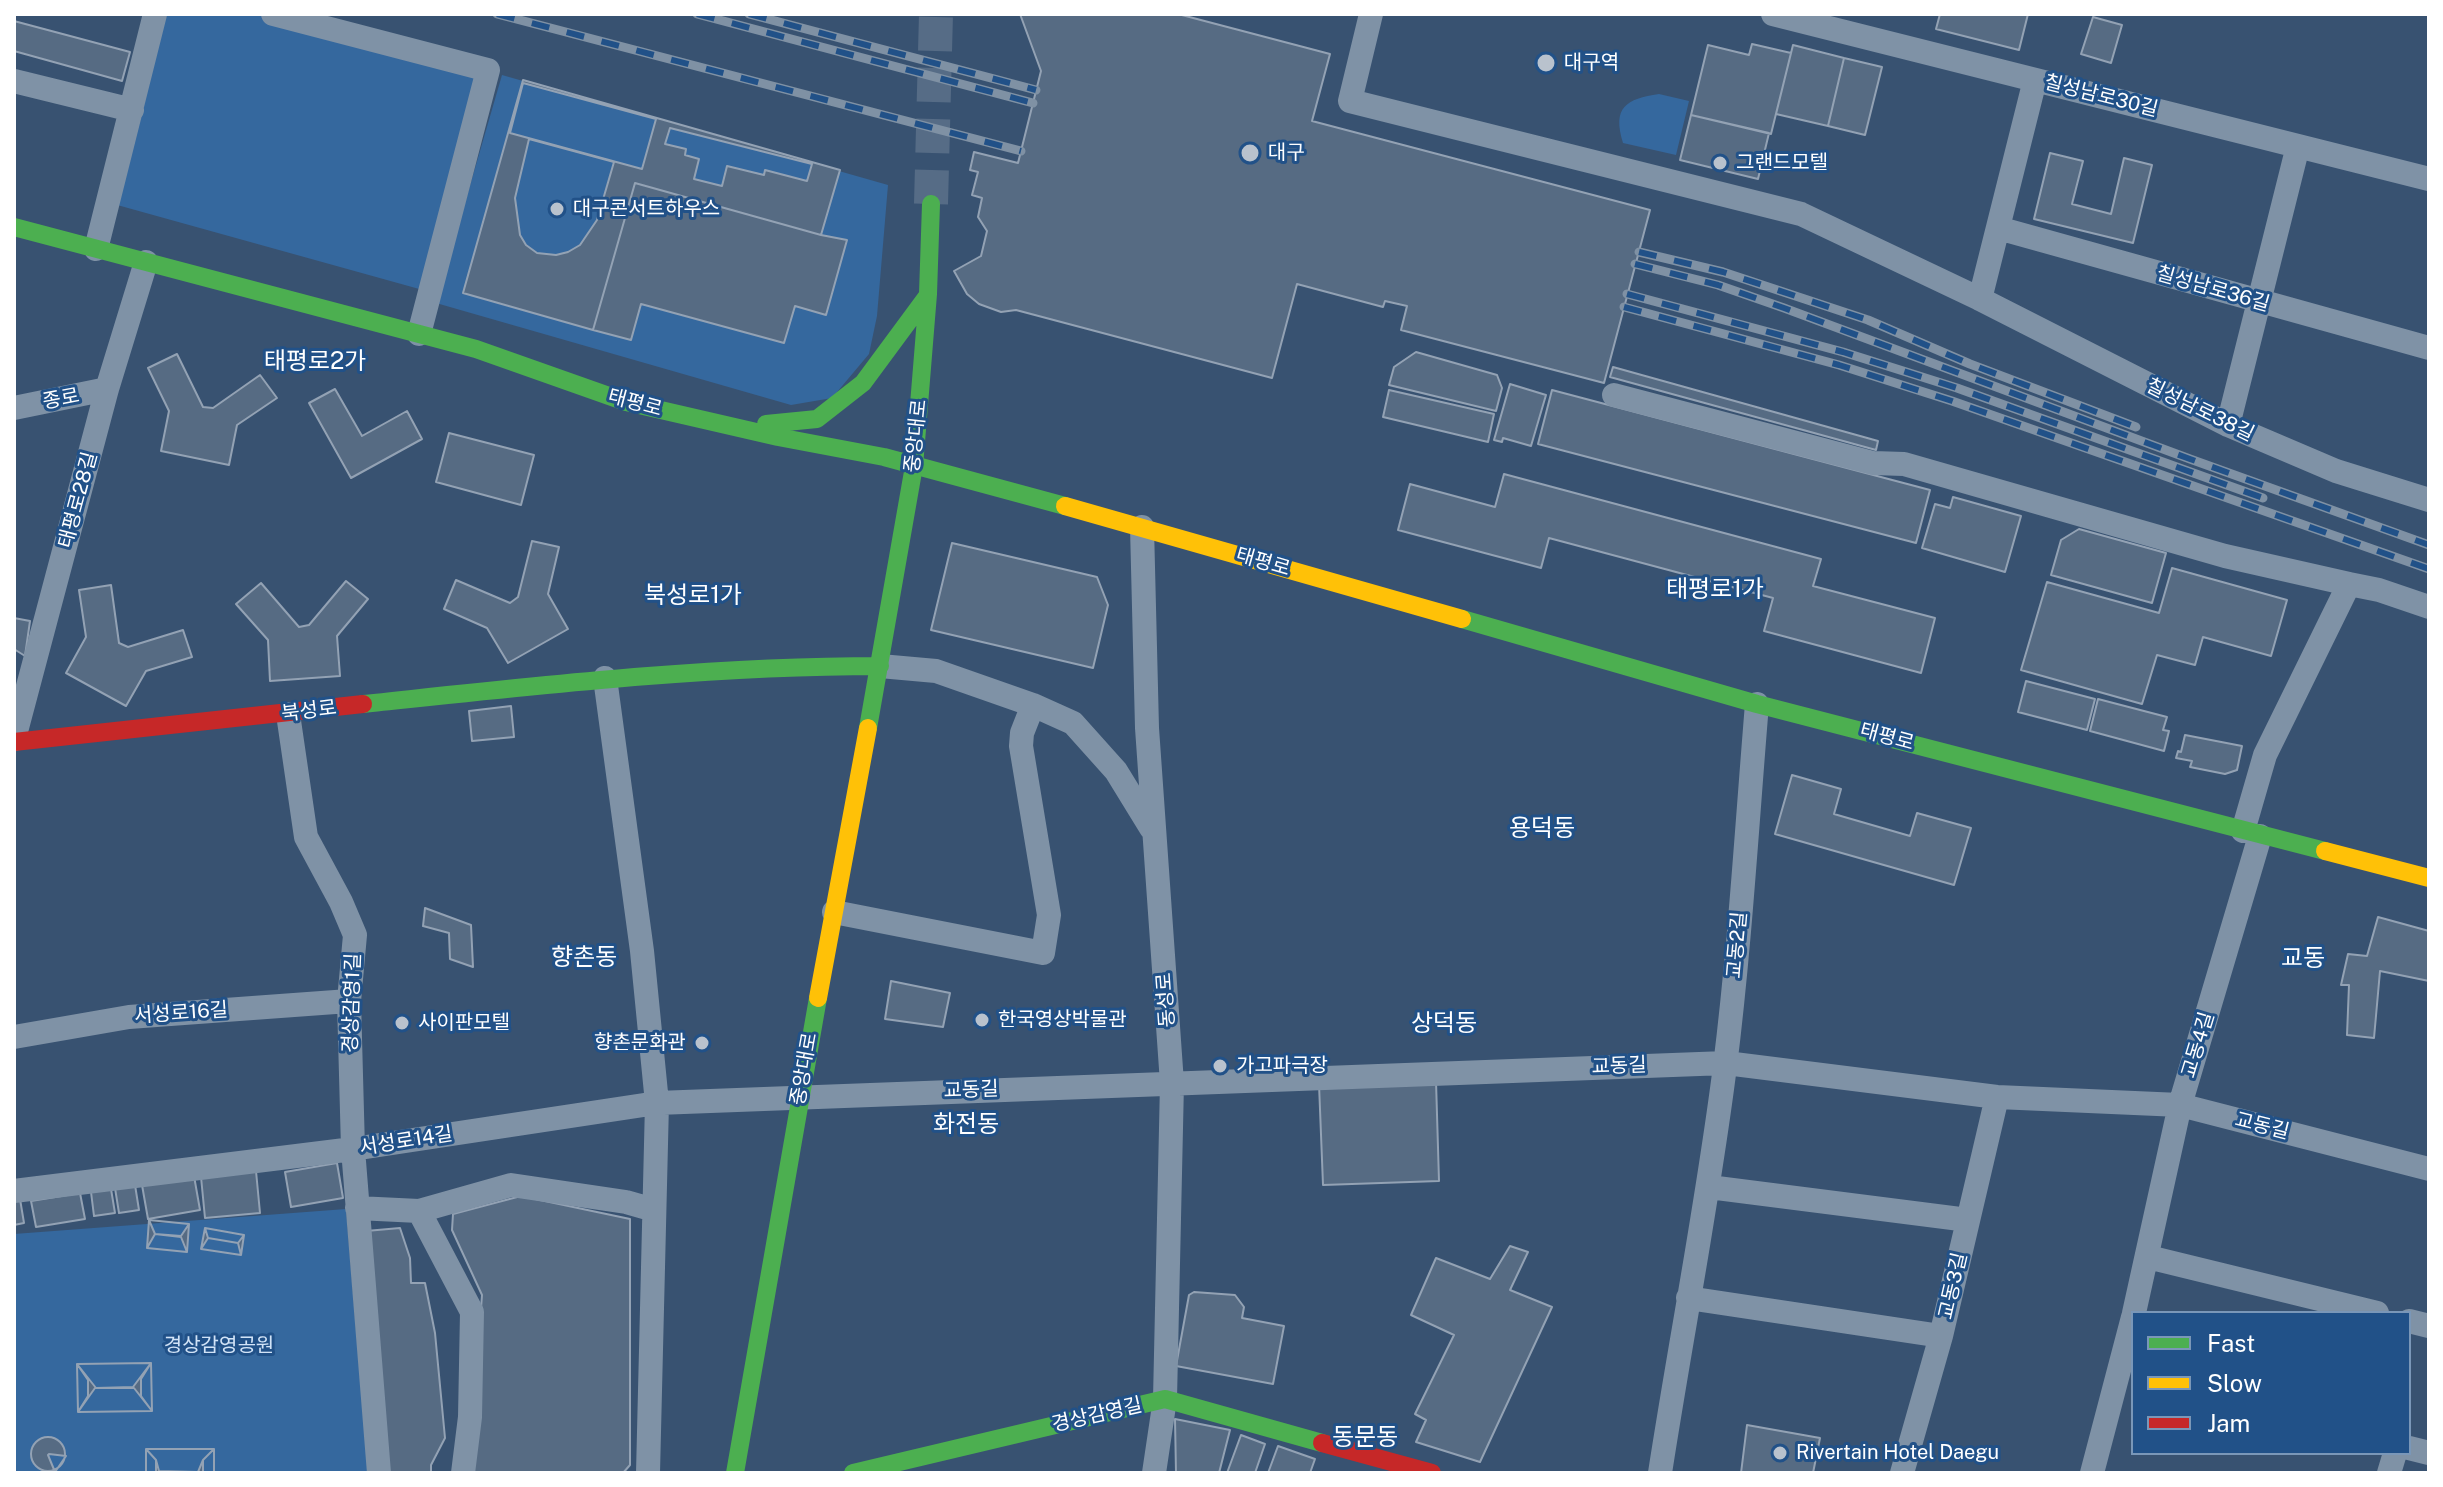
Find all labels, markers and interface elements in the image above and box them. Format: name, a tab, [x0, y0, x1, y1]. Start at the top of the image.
place label: 대구역	[1564, 51, 1619, 75]
marker: 대구역	[1535, 52, 1557, 74]
street label: 칠성남로30길	[2041, 70, 2161, 122]
place label: 대구	[1268, 141, 1305, 165]
marker: 대구	[1239, 142, 1261, 164]
place label: 그랜드모텔	[1736, 151, 1828, 175]
marker: 그랜드모텔	[1711, 154, 1729, 172]
place label: 대구콘서트하우스	[573, 197, 720, 221]
marker: 대구콘서트하우스	[548, 200, 566, 218]
street label: 칠성남로36길	[2153, 261, 2273, 317]
district label: 태평로2가	[264, 348, 366, 376]
street label: 칠성남로38길	[2142, 373, 2258, 447]
street label: 종로	[41, 384, 81, 414]
street label: 태평로	[605, 384, 665, 422]
street label: 중앙대로	[900, 398, 932, 474]
street label: 태평로28길	[54, 449, 102, 551]
street label: 태평로	[1233, 543, 1293, 581]
district label: 태평로1가	[1666, 576, 1764, 604]
district label: 북성로1가	[644, 582, 742, 610]
street label: 북성로	[280, 696, 338, 726]
street label: 태평로	[1857, 718, 1917, 756]
district label: 용덕동	[1509, 815, 1575, 843]
street label: 교동2길	[1722, 911, 1752, 979]
district label: 향촌동	[551, 944, 617, 972]
district label: 교동	[2281, 945, 2325, 973]
street label: 경상감영1길	[338, 953, 366, 1053]
street label: 동성로	[1152, 972, 1180, 1028]
street label: 서성로16길	[133, 998, 229, 1028]
place label: 한국영상박물관	[998, 1008, 1127, 1032]
street label: 교동4길	[2177, 1009, 2219, 1081]
district label: 상덕동	[1411, 1010, 1477, 1038]
place label: 사이판모텔	[418, 1011, 510, 1035]
marker: 한국영상박물관	[973, 1011, 991, 1029]
marker: 사이판모텔	[393, 1014, 411, 1032]
place label: 향촌문화관	[594, 1031, 686, 1055]
street label: 중앙대로	[786, 1031, 822, 1107]
marker: 향촌문화관	[693, 1034, 711, 1052]
street label: 교동길	[1591, 1053, 1647, 1079]
place label: 가고파극장	[1236, 1054, 1328, 1078]
marker: 가고파극장	[1211, 1057, 1229, 1075]
street label: 교동길	[943, 1077, 999, 1103]
street label: 교동길	[2232, 1108, 2292, 1144]
district label: 화전동	[933, 1111, 999, 1139]
street label: 서성로14길	[358, 1122, 454, 1160]
street label: 교동3길	[1934, 1250, 1972, 1322]
legend	[2131, 1311, 2411, 1455]
text: Fast	[2207, 1329, 2255, 1357]
park label: 경상감영공원	[164, 1334, 274, 1358]
text: Slow	[2207, 1369, 2262, 1397]
street label: 경상감영길	[1049, 1393, 1145, 1437]
text: Jam	[2207, 1409, 2250, 1437]
district label: 동문동	[1332, 1424, 1398, 1452]
place label: Rivertain Hotel Daegu	[1796, 1441, 1999, 1465]
marker: Rivertain Hotel Daegu	[1771, 1444, 1789, 1462]

